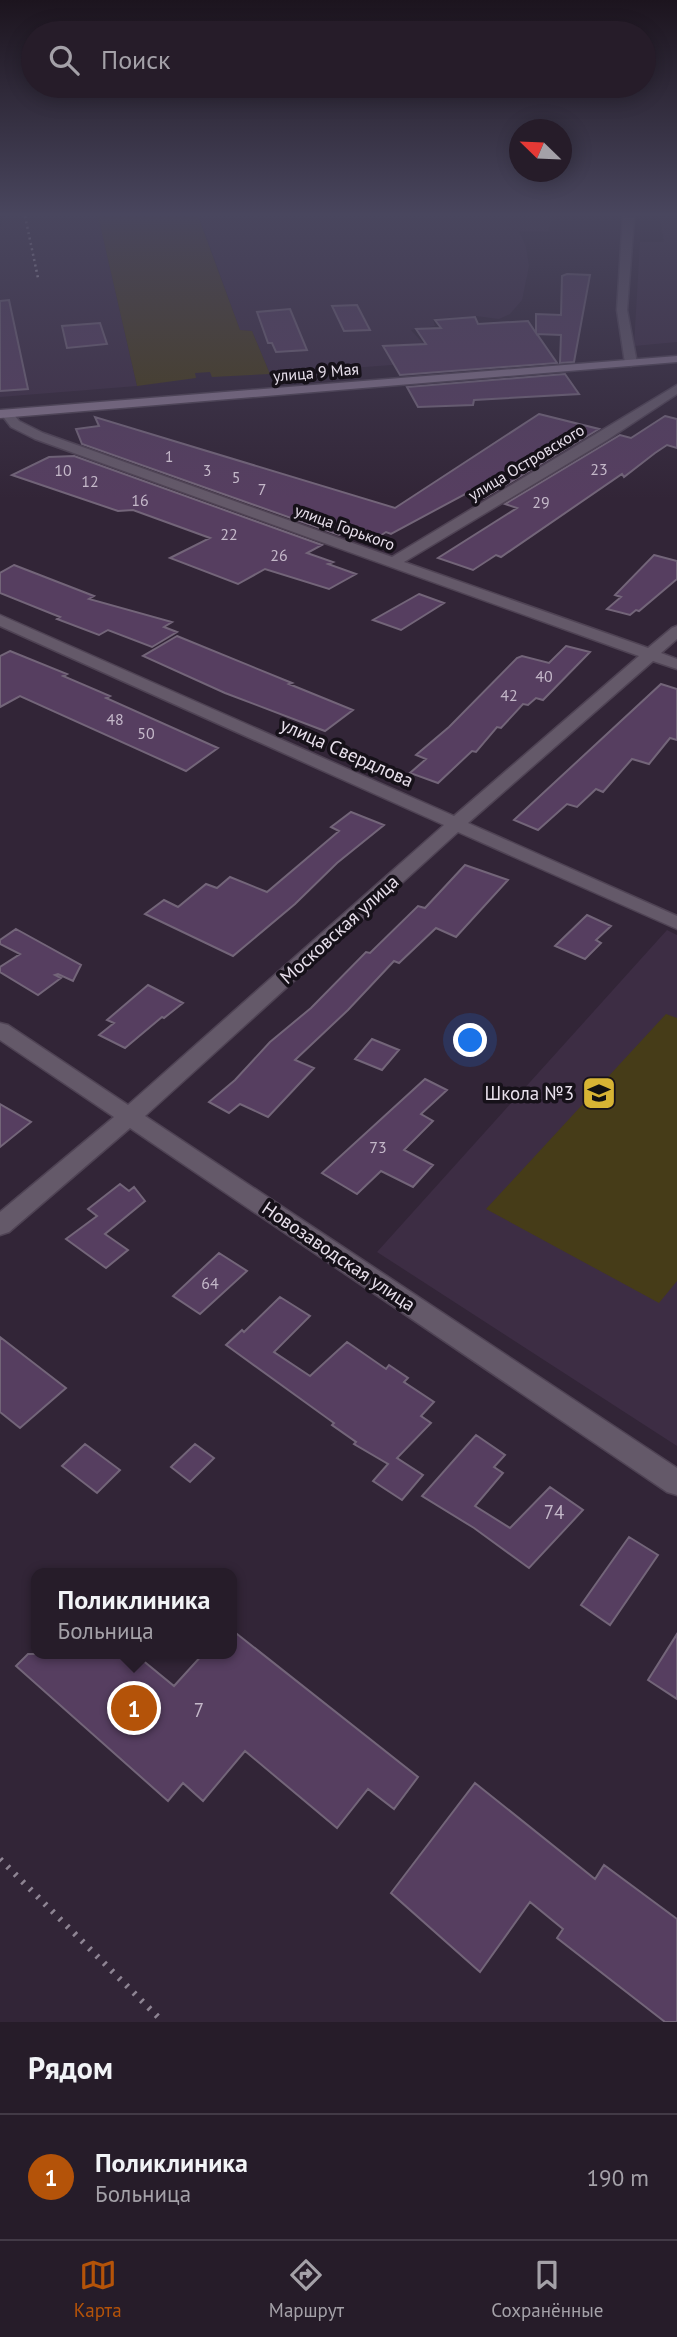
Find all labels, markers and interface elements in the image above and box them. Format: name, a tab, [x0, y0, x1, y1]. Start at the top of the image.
search box	[21, 21, 656, 98]
icon: search	[45, 41, 83, 79]
text: Поиск	[101, 43, 170, 76]
north arrow	[509, 119, 572, 182]
street label: улица 9 Мая	[272, 358, 360, 386]
street label: улица Островского	[464, 419, 588, 505]
house number: 1	[165, 446, 173, 466]
house number: 23	[590, 459, 608, 479]
house number: 10	[54, 460, 72, 480]
house number: 3	[203, 460, 211, 480]
house number: 5	[232, 467, 240, 487]
house number: 12	[81, 471, 99, 491]
house number: 7	[258, 479, 266, 499]
house number: 16	[131, 490, 149, 510]
house number: 29	[532, 492, 550, 512]
street label: улица Горького	[292, 500, 398, 554]
house number: 22	[220, 524, 238, 544]
house number: 26	[270, 545, 288, 565]
house number: 40	[535, 666, 553, 686]
house number: 42	[500, 685, 518, 705]
house number: 48	[106, 709, 124, 729]
street label: улица Свердлова	[277, 712, 417, 792]
house number: 50	[137, 723, 155, 743]
street label: Московская улица	[275, 869, 403, 989]
your location	[453, 1023, 487, 1057]
school or university icon: Школа №3	[580, 1074, 618, 1112]
place label: Школа №3	[485, 1081, 574, 1105]
house number: 73	[369, 1137, 387, 1157]
street label: Новозаводская улица	[258, 1196, 420, 1316]
house number: 64	[201, 1273, 219, 1293]
house number: 74	[544, 1500, 564, 1524]
popup	[31, 1568, 237, 1659]
text: Поликлиника	[58, 1583, 210, 1616]
text: Больница	[58, 1616, 154, 1645]
pin: 1	[111, 1682, 157, 1734]
house number: 7	[194, 1698, 204, 1722]
text: Рядом	[28, 2048, 113, 2087]
text: Поликлиника	[95, 2146, 248, 2179]
text: 1	[44, 2163, 58, 2192]
text: 190 m	[587, 2163, 649, 2192]
text: Больница	[95, 2179, 191, 2208]
tab: Карта	[74, 2256, 122, 2322]
tab: Маршрут	[269, 2256, 344, 2322]
tab: Сохранённые	[491, 2256, 603, 2322]

